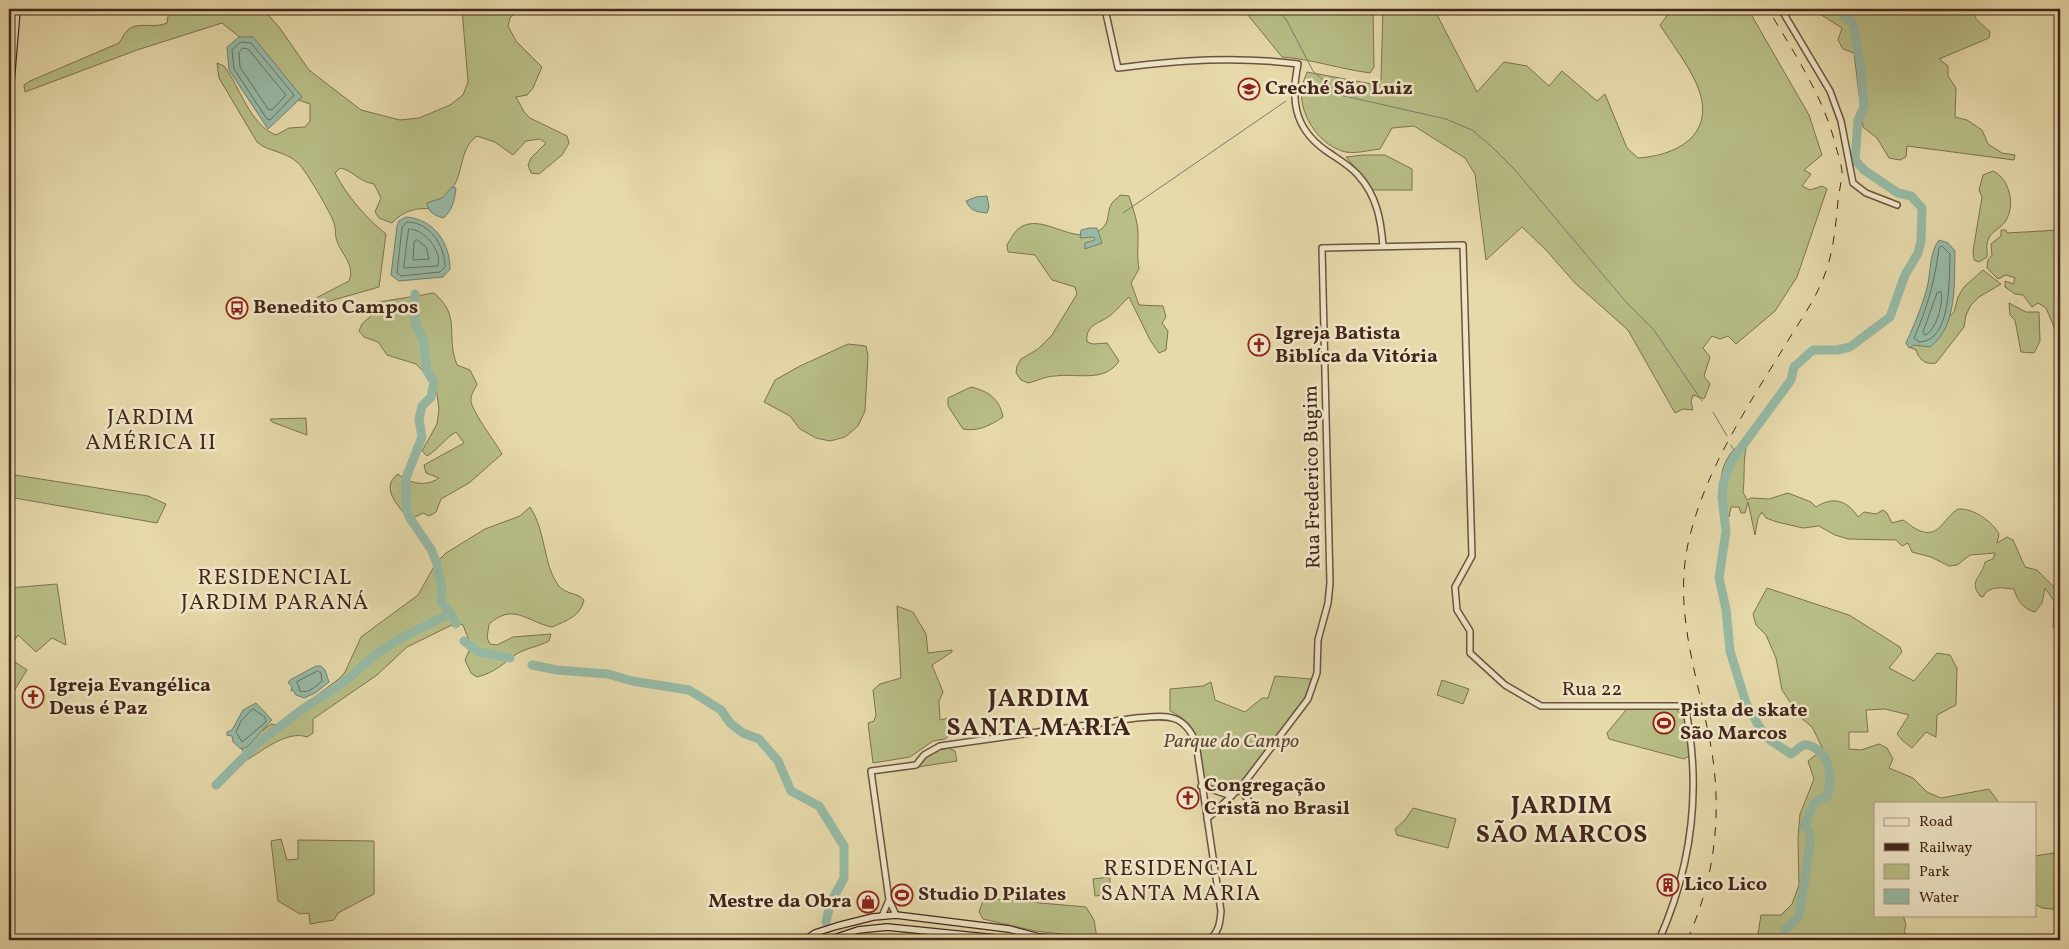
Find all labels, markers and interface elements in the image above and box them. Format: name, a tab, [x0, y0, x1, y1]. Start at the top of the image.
place label: Creché São Luiz	[1265, 75, 1413, 103]
school or university icon: Creché São Luiz	[1237, 77, 1261, 101]
place label: Benedito Campos	[253, 294, 418, 322]
bus stop icon: Benedito Campos	[225, 296, 249, 320]
place label: Igreja Batista Biblíca da Vitória	[1275, 320, 1438, 371]
church icon: Igreja Batista Biblíca da Vitória	[1247, 333, 1271, 357]
street label: Rua Frederico Bugim	[1297, 385, 1329, 569]
district label: JARDIM AMÉRICA II	[85, 403, 217, 459]
district label: RESIDENCIAL JARDIM PARANÁ	[181, 563, 369, 619]
place label: Igreja Evangélica Deus é Paz	[49, 672, 211, 723]
street label: Rua 22	[1562, 676, 1622, 704]
district label: JARDIM SANTA MARIA	[946, 682, 1132, 746]
church icon: Igreja Evangélica Deus é Paz	[21, 685, 45, 709]
place label: Pista de skate São Marcos	[1680, 697, 1807, 748]
sports icon: Pista de skate São Marcos	[1652, 711, 1676, 735]
park label: Parque do Campo	[1163, 728, 1299, 756]
place label: Congregação Cristã no Brasil	[1204, 772, 1350, 823]
church icon: Congregação Cristã no Brasil	[1176, 786, 1200, 810]
district label: JARDIM SÃO MARCOS	[1476, 789, 1648, 853]
legend	[1874, 802, 2036, 916]
text: Road	[1919, 812, 1953, 833]
text: Railway	[1919, 838, 1972, 859]
district label: RESIDENCIAL SANTA MARIA	[1101, 854, 1261, 910]
text: Park	[1919, 862, 1950, 883]
place label: Lico Lico	[1684, 871, 1767, 899]
building icon: Lico Lico	[1656, 873, 1680, 897]
place label: Studio D Pilates	[918, 881, 1066, 909]
sports icon: Studio D Pilates	[890, 883, 914, 907]
place label: Mestre da Obra	[708, 888, 852, 916]
text: Water	[1919, 888, 1959, 909]
shop icon: Mestre da Obra	[856, 890, 880, 914]

